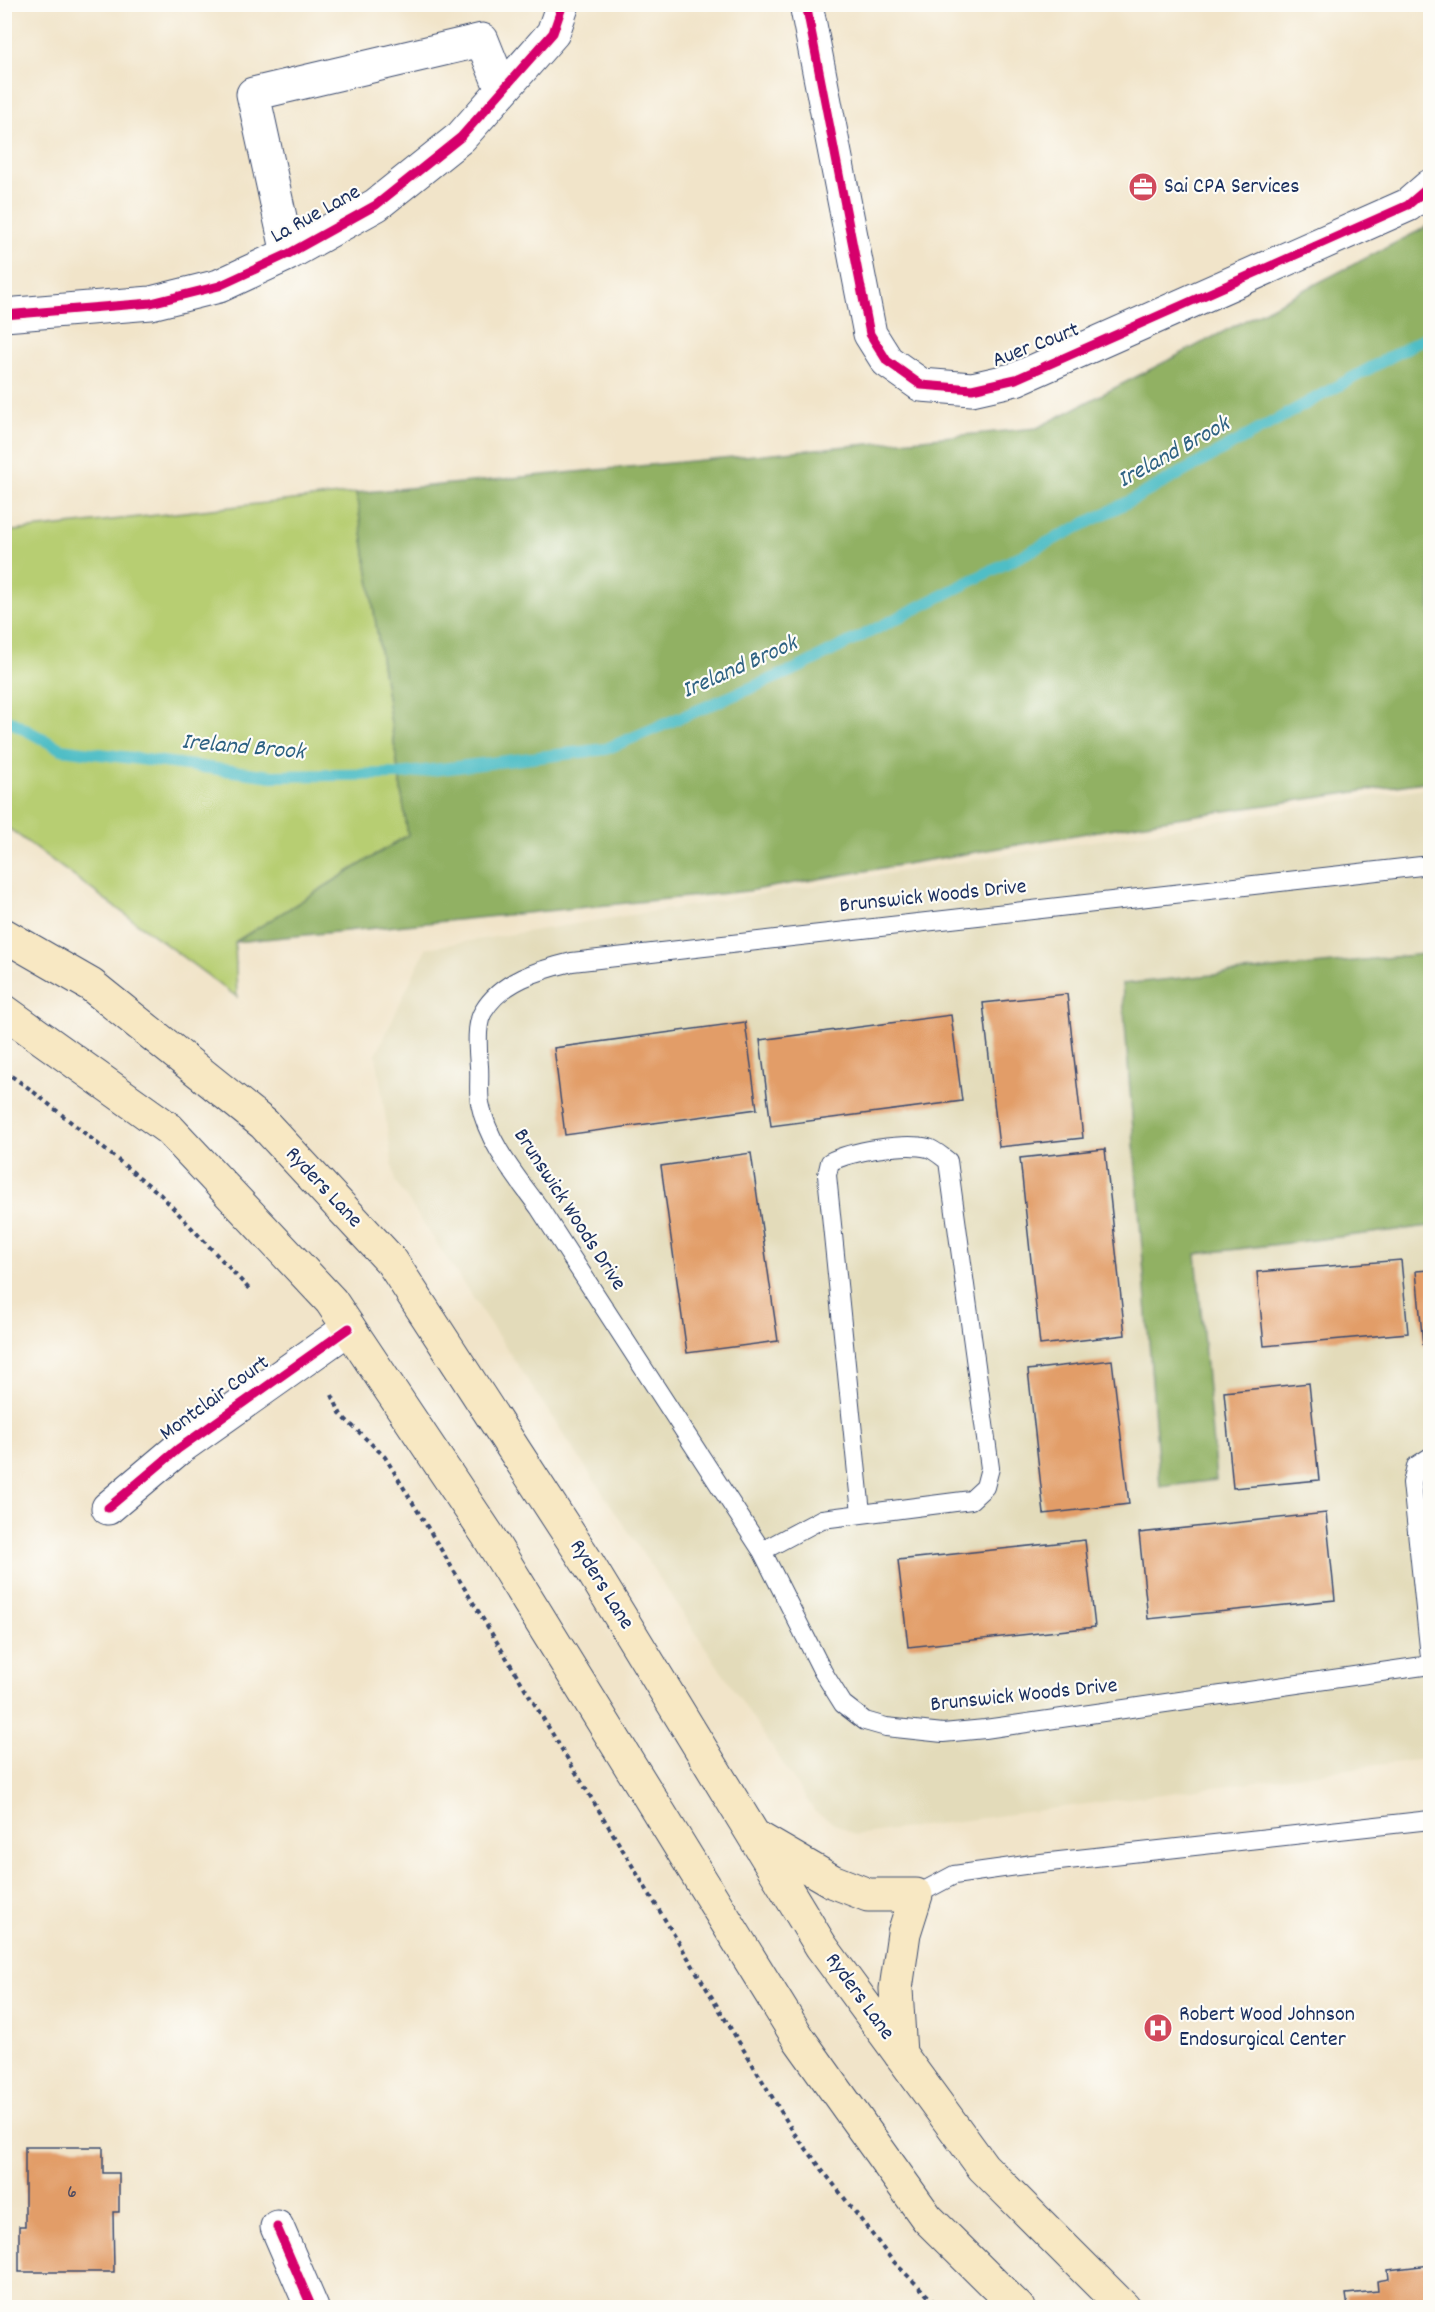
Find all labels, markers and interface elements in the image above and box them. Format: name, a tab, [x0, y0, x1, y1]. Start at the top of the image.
office icon: Sai CPA Services	[1127, 171, 1159, 203]
place label: Sai CPA Services	[1164, 172, 1300, 203]
street label: La Rue Lane	[265, 178, 367, 252]
street label: Auer Court	[988, 315, 1084, 377]
water label: Ireland Brook	[1112, 407, 1238, 498]
water label: Ireland Brook	[677, 627, 805, 709]
water label: Ireland Brook	[180, 726, 308, 770]
street label: Brunswick Woods Drive	[838, 872, 1028, 922]
street label: Brunswick Woods Drive	[505, 1123, 633, 1297]
street label: Ryders Lane	[277, 1140, 369, 1236]
street label: Montclair Court	[154, 1349, 276, 1449]
street label: Ryders Lane	[561, 1534, 641, 1636]
street label: Brunswick Woods Drive	[929, 1671, 1119, 1721]
street label: Ryders Lane	[817, 1947, 901, 2047]
place label: Robert Wood Johnson Endosurgical Center	[1179, 2000, 1355, 2056]
hospital icon: Robert Wood Johnson Endosurgical Center	[1142, 2012, 1174, 2044]
house number: 6	[67, 2179, 77, 2207]

